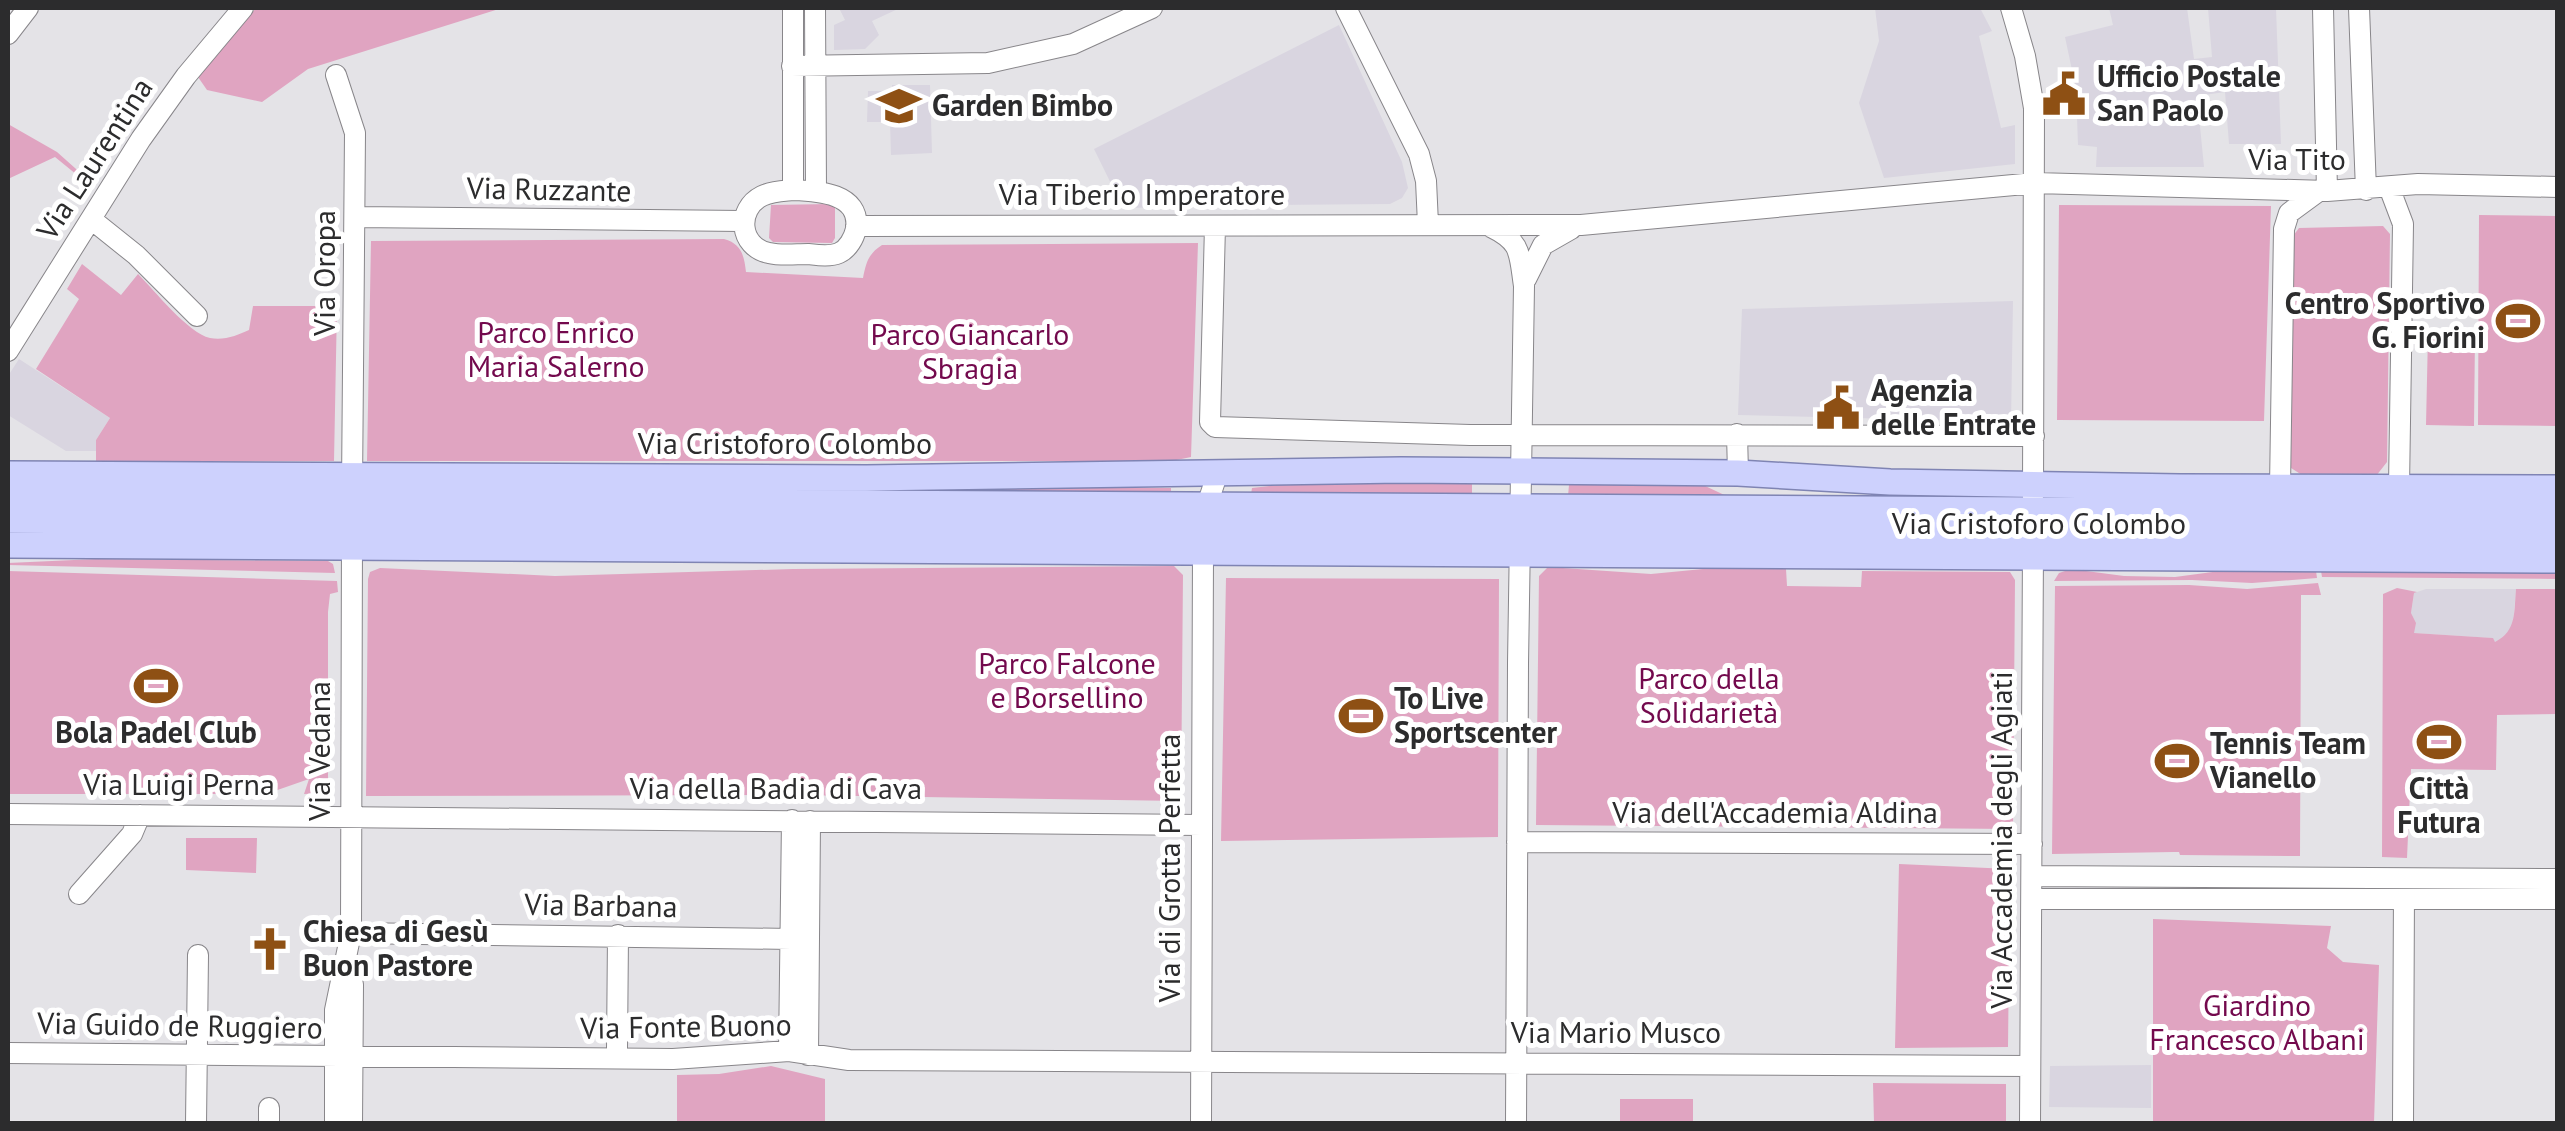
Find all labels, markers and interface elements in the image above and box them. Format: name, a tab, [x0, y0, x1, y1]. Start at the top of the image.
place label: Ufficio Postale San Paolo	[2097, 56, 2281, 129]
street label: Via Laurentina	[26, 70, 161, 247]
public building icon: Ufficio Postale San Paolo	[2040, 70, 2088, 118]
school or university icon: Garden Bimbo	[875, 82, 923, 130]
place label: Garden Bimbo	[932, 85, 1113, 124]
street label: Via Tito	[2247, 139, 2346, 178]
street label: Via Ruzzante	[465, 168, 632, 209]
street label: Via Tiberio Imperatore	[998, 174, 1285, 213]
street label: Via Oropa	[304, 210, 343, 337]
place label: Centro Sportivo G. Fiorini	[2285, 283, 2485, 356]
sports icon: Centro Sportivo G. Fiorini	[2494, 297, 2542, 345]
park label: Parco Enrico Maria Salerno	[467, 312, 645, 385]
park label: Parco Giancarlo Sbragia	[871, 314, 1069, 387]
place label: Agenzia delle Entrate	[1871, 370, 2036, 443]
public building icon: Agenzia delle Entrate	[1814, 384, 1862, 432]
street label: Via Cristoforo Colombo	[637, 423, 932, 462]
street label: Via Cristoforo Colombo	[1891, 503, 2186, 542]
park label: Parco Falcone e Borsellino	[978, 643, 1156, 716]
park label: Parco della Solidarietà	[1638, 658, 1780, 731]
sports icon: Bola Padel Club	[132, 662, 180, 710]
street label: Via Accademia degli Agiati	[1981, 671, 2020, 1010]
place label: To Live Sportscenter	[1394, 678, 1557, 751]
street label: Via Vedana	[299, 681, 338, 822]
sports icon: To Live Sportscenter	[1337, 692, 1385, 740]
place label: Bola Padel Club	[55, 712, 257, 751]
sports icon: Città Futura	[2415, 718, 2463, 766]
place label: Tennis Team Vianello	[2209, 723, 2366, 796]
street label: Via di Grotta Perfetta	[1149, 734, 1188, 1003]
sports icon: Tennis Team Vianello	[2153, 737, 2201, 785]
street label: Via Luigi Perna	[82, 764, 275, 803]
street label: Via della Badia di Cava	[629, 768, 922, 807]
place label: Città Futura	[2397, 768, 2481, 841]
street label: Via dell'Accademia Aldina	[1611, 792, 1938, 831]
street label: Via Barbana	[523, 884, 678, 925]
place label: Chiesa di Gesù Buon Pastore	[303, 911, 488, 984]
church icon: Chiesa di Gesù Buon Pastore	[246, 925, 294, 973]
park label: Giardino Francesco Albani	[2149, 985, 2365, 1058]
street label: Via Guido de Ruggiero	[36, 1002, 323, 1046]
street label: Via Fonte Buono	[579, 1004, 792, 1047]
street label: Via Mario Musco	[1510, 1012, 1721, 1051]

